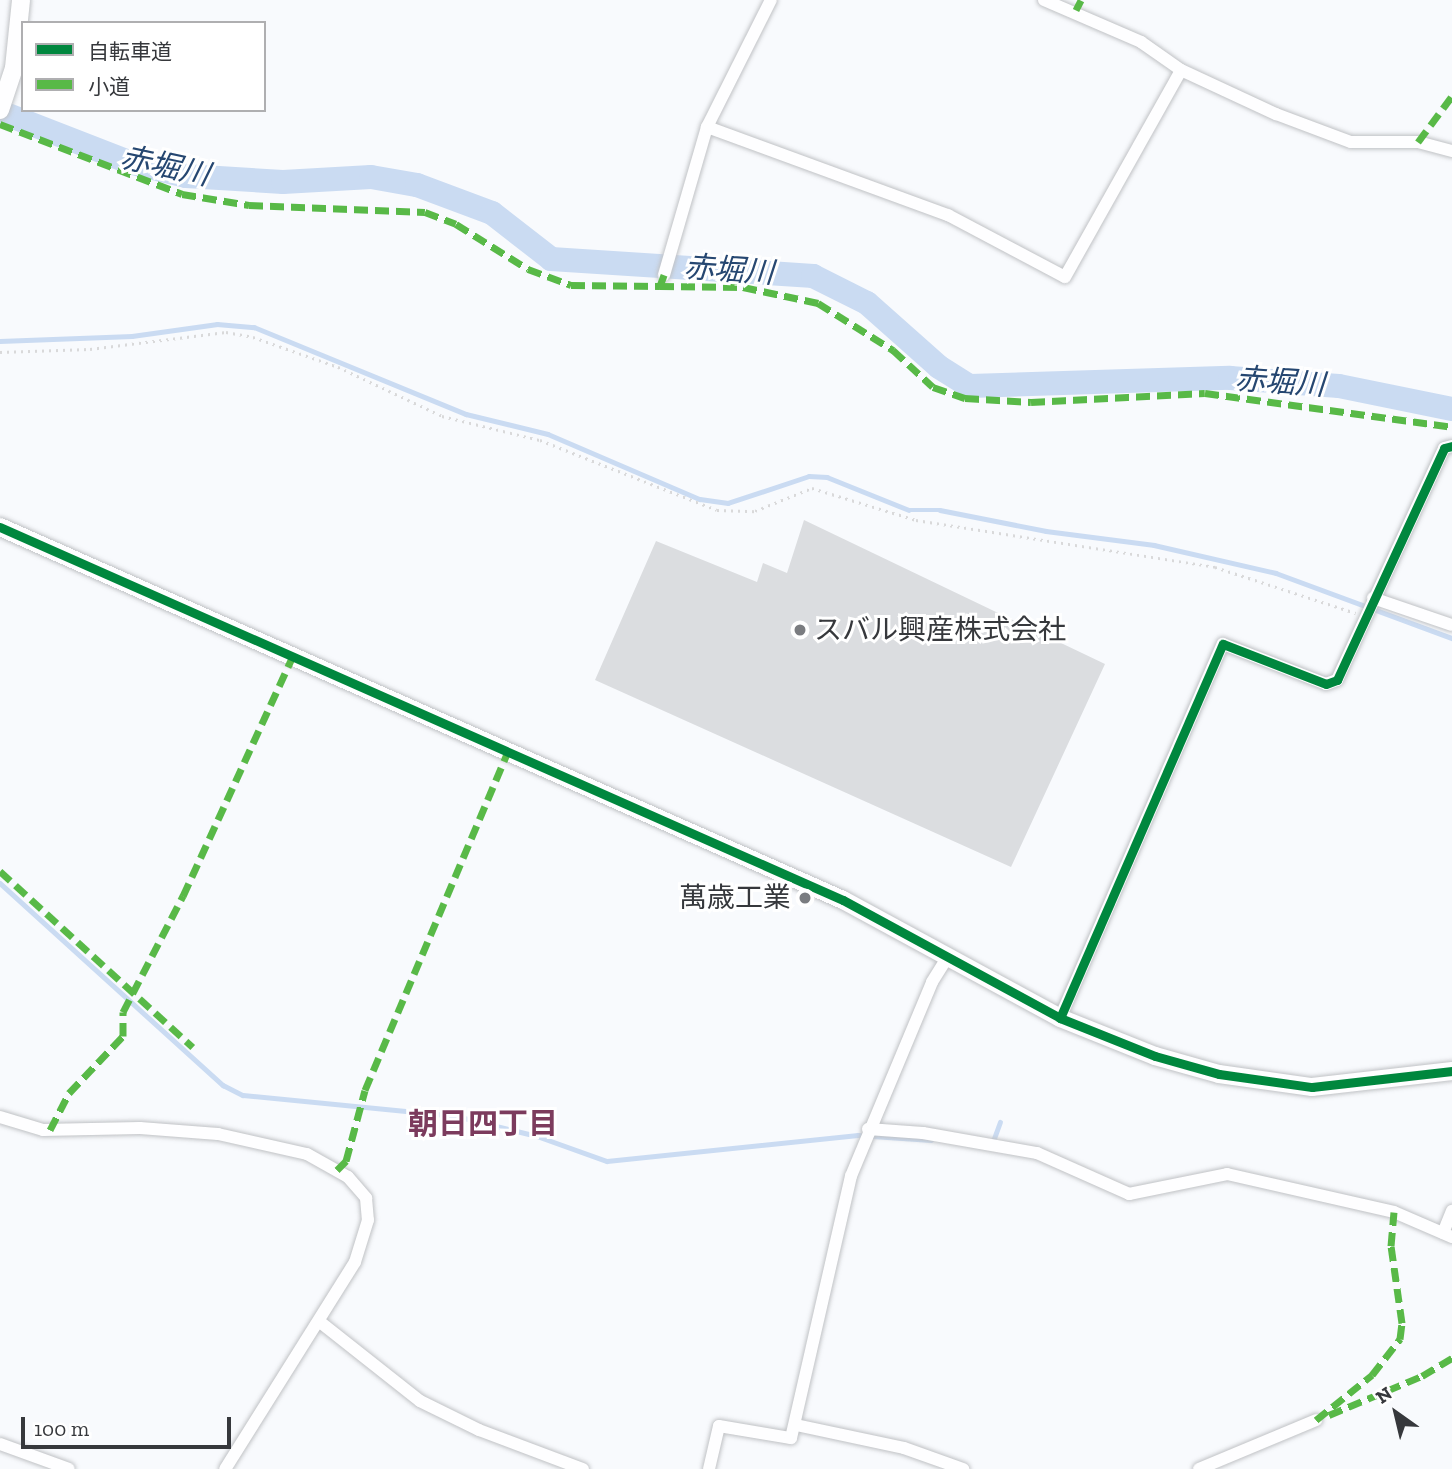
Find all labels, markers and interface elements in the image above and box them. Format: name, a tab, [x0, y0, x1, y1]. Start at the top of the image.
legend	[21, 21, 266, 112]
text: 自転車道	[88, 39, 172, 64]
text: 小道	[88, 74, 130, 99]
water label: 赤堀川	[117, 139, 213, 193]
water label: 赤堀川	[683, 249, 775, 291]
water label: 赤堀川	[1234, 361, 1326, 403]
place label: スバル興産株式会社	[814, 613, 1066, 647]
marker: スバル興産株式会社	[792, 622, 808, 638]
place label: 萬歳工業	[679, 881, 791, 915]
marker: 萬歳工業	[797, 890, 813, 906]
district label: 朝日四丁目	[408, 1106, 558, 1142]
north arrow	[1361, 1378, 1431, 1448]
text: N	[1372, 1382, 1396, 1409]
scale bar	[24, 1402, 234, 1446]
text: 100 m	[34, 1416, 89, 1441]

